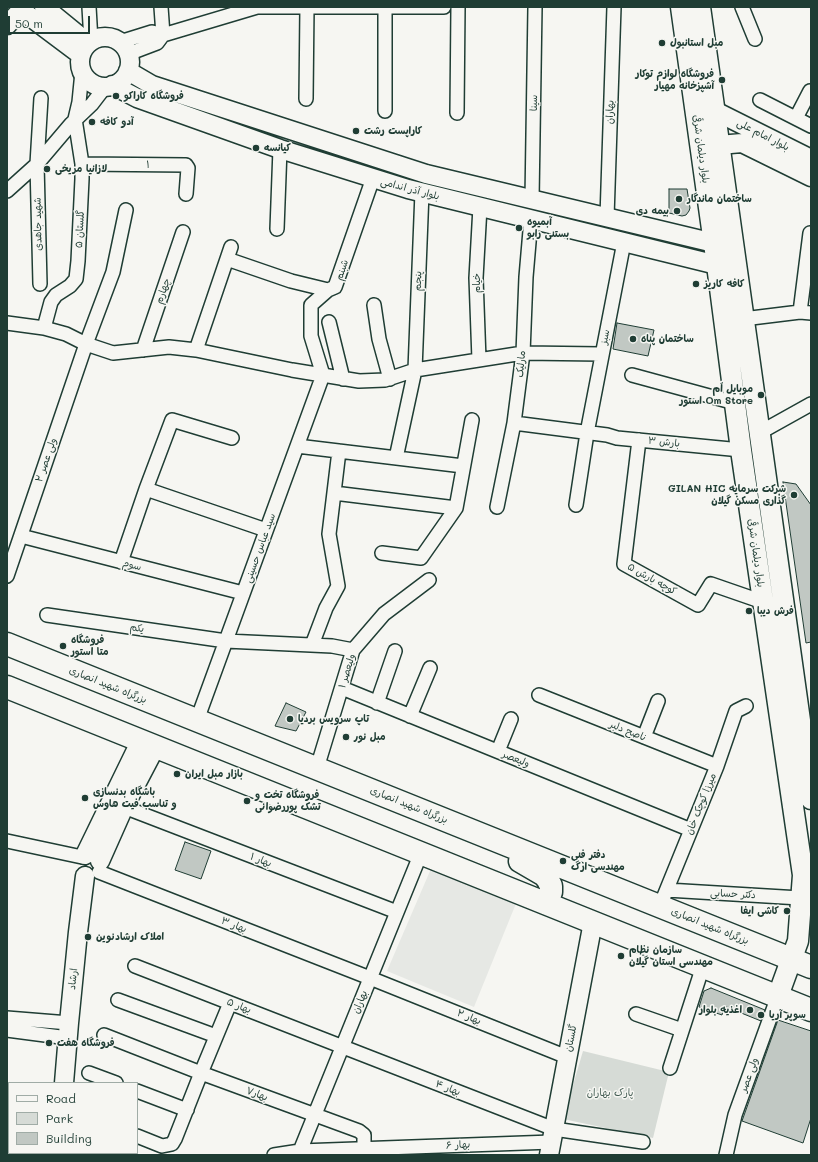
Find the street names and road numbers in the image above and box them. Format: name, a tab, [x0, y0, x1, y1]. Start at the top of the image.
street label: سینا	[528, 95, 540, 111]
street label: بهاران	[604, 100, 616, 124]
street label: بلوار دیلمان شرقی	[690, 114, 712, 184]
street label: بلوار امام علی	[735, 117, 791, 153]
street label: ۱	[146, 159, 150, 171]
street label: بلوار آذر اندامی	[379, 175, 441, 203]
street label: شهید جاهدی	[32, 197, 44, 251]
street label: گلستان ۵	[73, 210, 87, 248]
street label: شبنم	[333, 258, 351, 282]
street label: پنجم	[412, 271, 424, 291]
street label: خیام	[471, 273, 483, 293]
street label: چهارم	[153, 277, 173, 305]
street label: سبز	[598, 329, 612, 345]
street label: مارلیک	[514, 350, 528, 378]
street label: بارش ۳	[647, 434, 681, 450]
street label: ولی عصر ۲	[33, 436, 59, 484]
street label: سید عباس حسینی	[242, 512, 278, 584]
street label: بلوار دیلمان شرقی	[745, 518, 767, 588]
street label: سوم	[121, 557, 143, 573]
street label: کوچه بارش ۵	[625, 561, 679, 597]
street label: یکم	[129, 621, 145, 635]
street label: ولیعصر ۱	[336, 653, 358, 689]
street label: بزرگراه شهید انصاری	[67, 664, 149, 706]
street label: ناصح دلبر	[608, 718, 648, 744]
street label: ولیعصر	[501, 748, 531, 770]
street label: میرزا کوچک خان	[683, 771, 719, 837]
street label: بزرگراه شهید انصاری	[368, 784, 450, 826]
street label: بهار ۱	[249, 850, 273, 870]
street label: دکتر حسابی	[710, 887, 756, 901]
street label: بزرگراه شهید انصاری	[669, 905, 751, 947]
street label: بهار ۳	[219, 915, 249, 935]
street label: ارشاد	[66, 968, 80, 990]
street label: بهاران	[350, 989, 370, 1015]
street label: بهار ۵	[225, 996, 253, 1016]
street label: بهار ۲	[455, 1007, 483, 1027]
street label: گلستان	[562, 1023, 580, 1053]
street label: ولی عصر	[737, 1056, 761, 1094]
street label: بهار ۴	[434, 1078, 462, 1098]
street label: بهار۷	[244, 1085, 270, 1103]
street label: بهار ۶	[445, 1138, 471, 1152]

